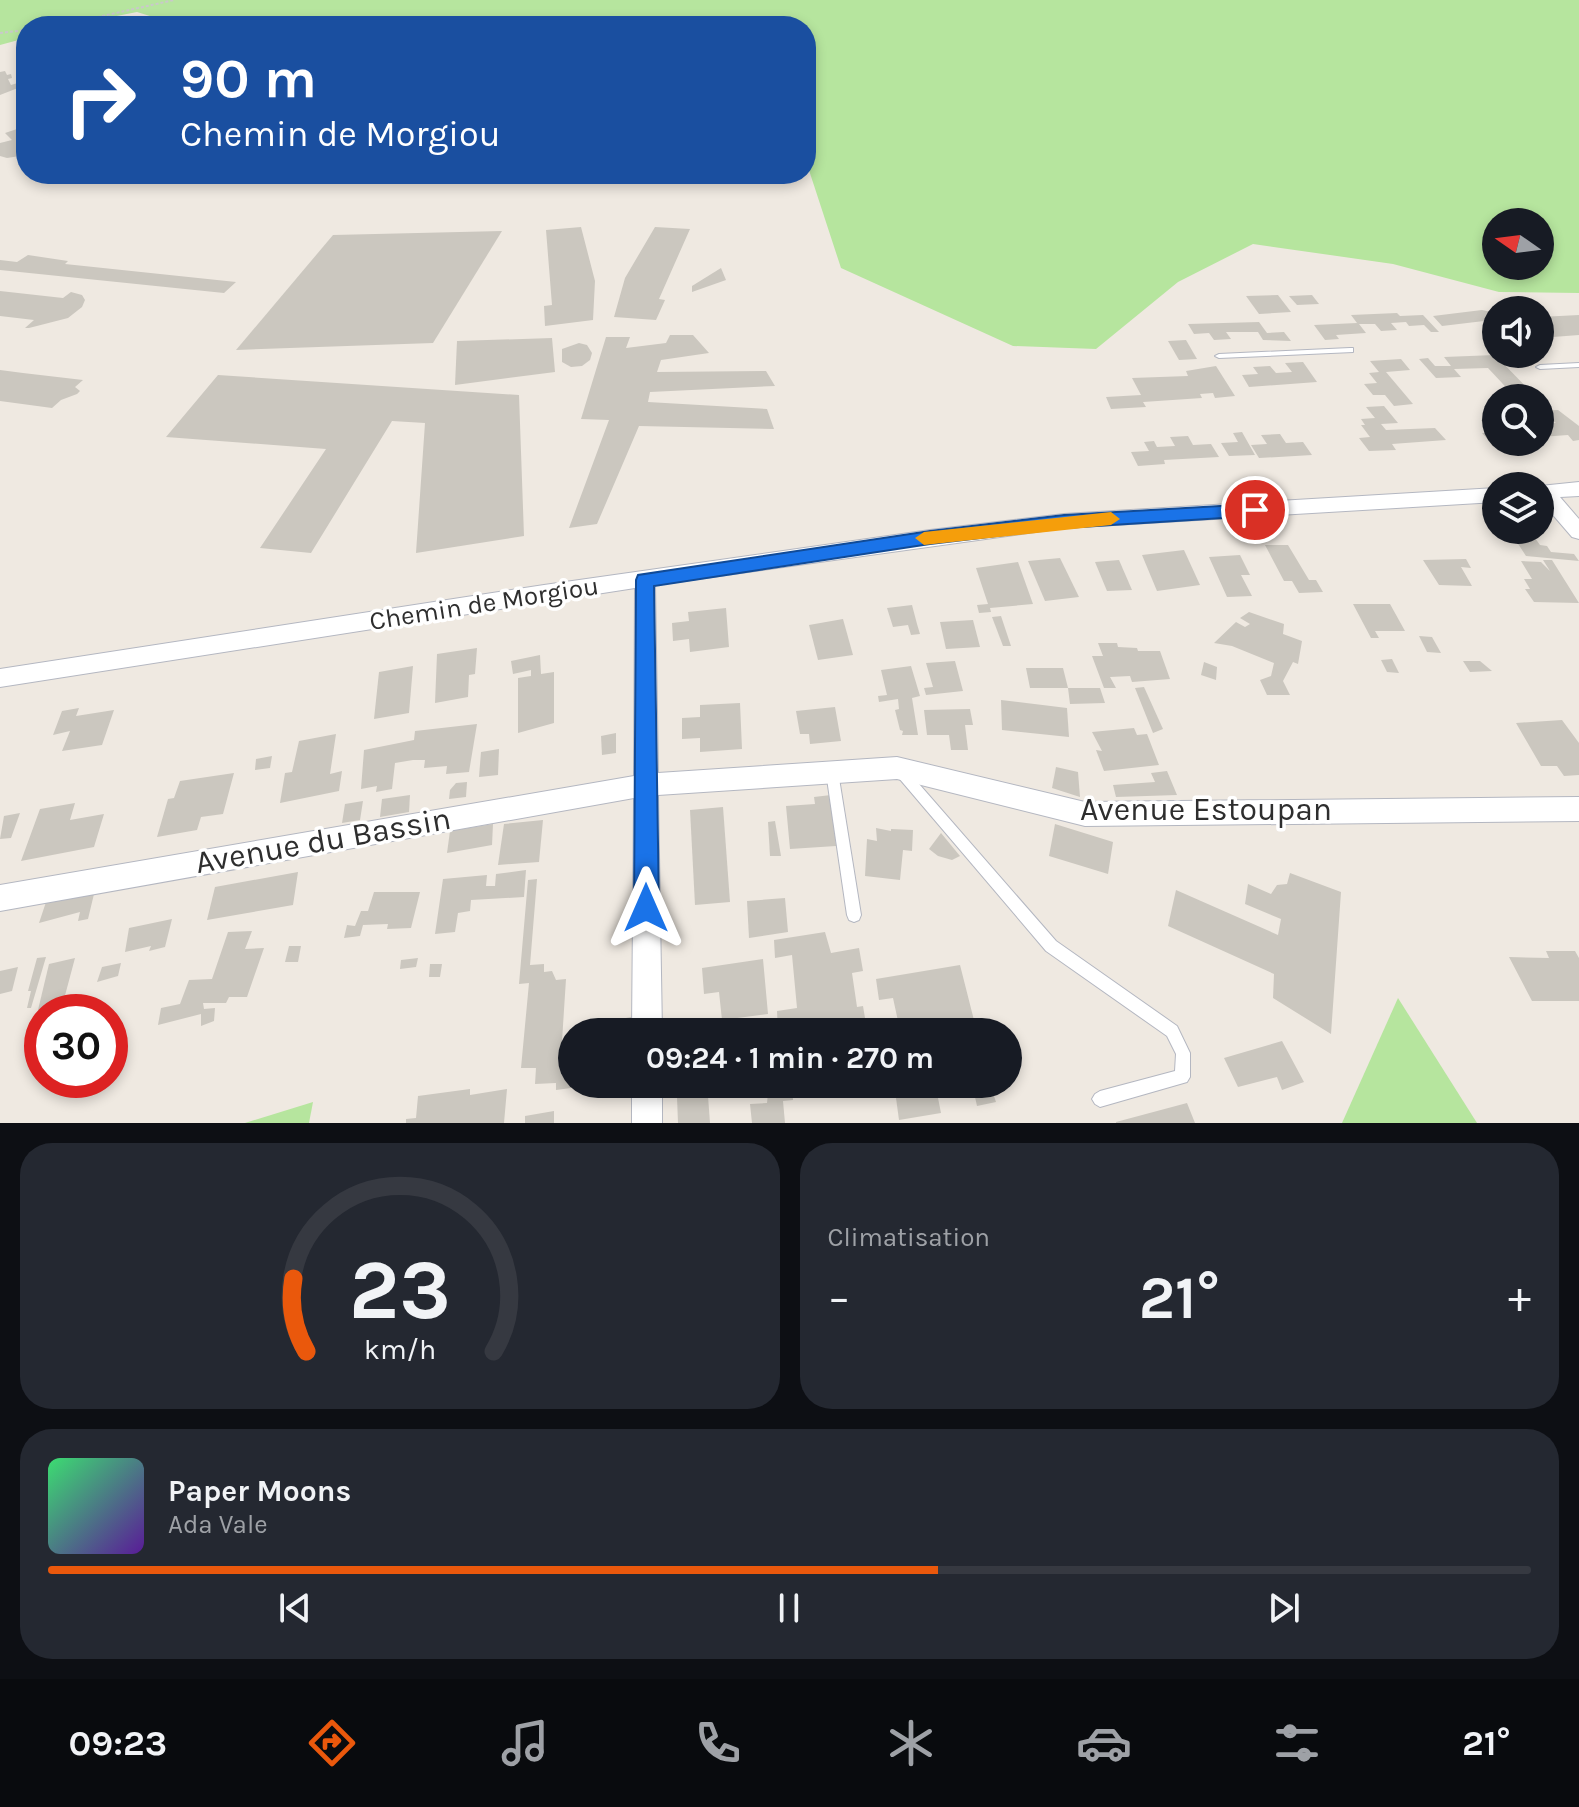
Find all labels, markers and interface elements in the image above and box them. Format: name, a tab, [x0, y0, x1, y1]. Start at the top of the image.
text: 90 m	[180, 46, 317, 111]
icon: right	[48, 48, 152, 152]
text: Chemin de Morgiou	[180, 113, 500, 155]
north arrow	[1482, 208, 1554, 280]
map controls	[1482, 208, 1554, 544]
button: sound	[1482, 296, 1554, 368]
button: search	[1482, 384, 1554, 456]
button: layers	[1482, 472, 1554, 544]
pin	[1221, 476, 1289, 544]
icon: arrive	[1233, 488, 1277, 532]
street label: Chemin de Morgiou	[367, 570, 601, 637]
street label: Avenue Estoupan	[1080, 791, 1332, 828]
street label: Avenue du Bassin	[192, 800, 454, 881]
position arrow	[604, 866, 688, 950]
speed limit sign: 30	[24, 994, 128, 1098]
text: 09:24 · 1 min · 270 m	[646, 1040, 934, 1076]
text: Climatisation	[828, 1222, 990, 1253]
text: 23	[349, 1242, 451, 1339]
text: 21°	[1139, 1263, 1220, 1333]
text: −	[828, 1272, 851, 1323]
text: +	[1508, 1272, 1531, 1323]
text: km/h	[364, 1333, 436, 1366]
text: Paper Moons	[168, 1473, 351, 1509]
text: Ada Vale	[168, 1509, 268, 1540]
icon: previous	[273, 1586, 317, 1630]
icon: pause	[767, 1586, 811, 1630]
icon: next	[1262, 1586, 1306, 1630]
icon: directions	[304, 1715, 360, 1771]
icon: music	[497, 1715, 553, 1771]
icon: phone	[690, 1715, 746, 1771]
icon: climate	[883, 1715, 939, 1771]
icon: car	[1076, 1715, 1132, 1771]
icon: filters	[1269, 1715, 1325, 1771]
text: 09:23	[68, 1722, 167, 1764]
text: 21°	[1462, 1722, 1510, 1764]

